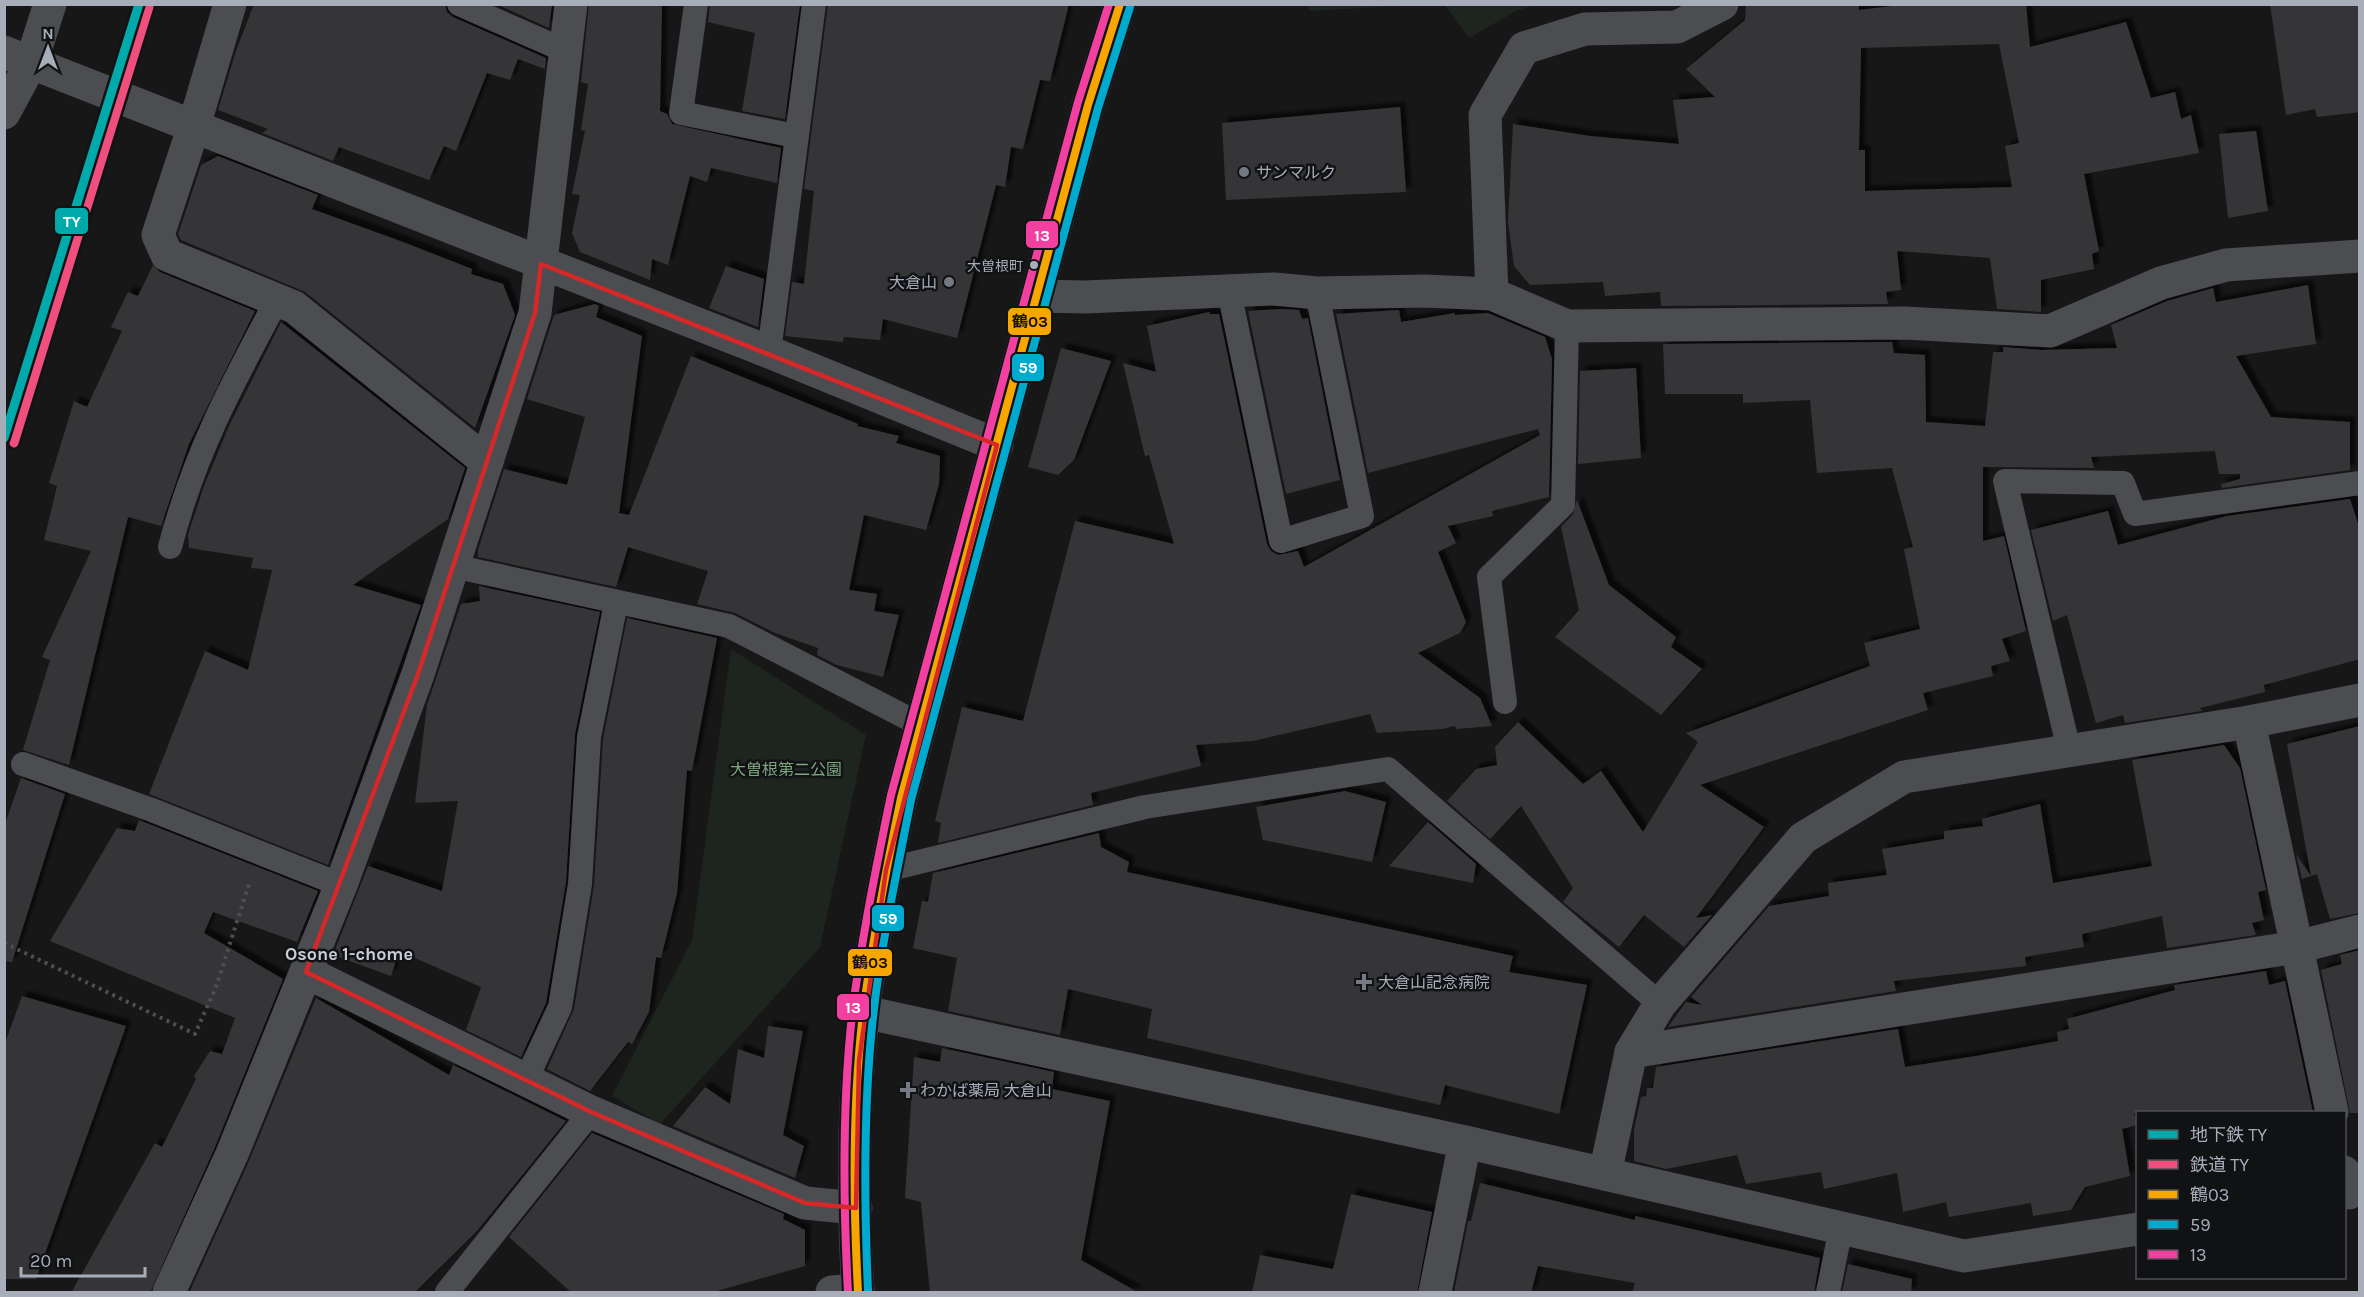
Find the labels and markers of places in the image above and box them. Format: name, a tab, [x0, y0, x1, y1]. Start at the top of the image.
place label: サンマルク	[1256, 163, 1336, 182]
marker: サンマルク	[1237, 165, 1251, 179]
place label: 大曽根町	[967, 258, 1023, 275]
marker: 大曽根町	[1028, 259, 1040, 271]
place label: 大倉山	[889, 273, 937, 292]
marker: 大倉山	[942, 275, 956, 289]
marker: 大倉山記念病院	[1355, 973, 1373, 991]
place label: 大倉山記念病院	[1378, 973, 1490, 992]
place label: わかば薬局 大倉山	[920, 1081, 1052, 1100]
marker: わかば薬局 大倉山	[901, 1083, 915, 1097]

